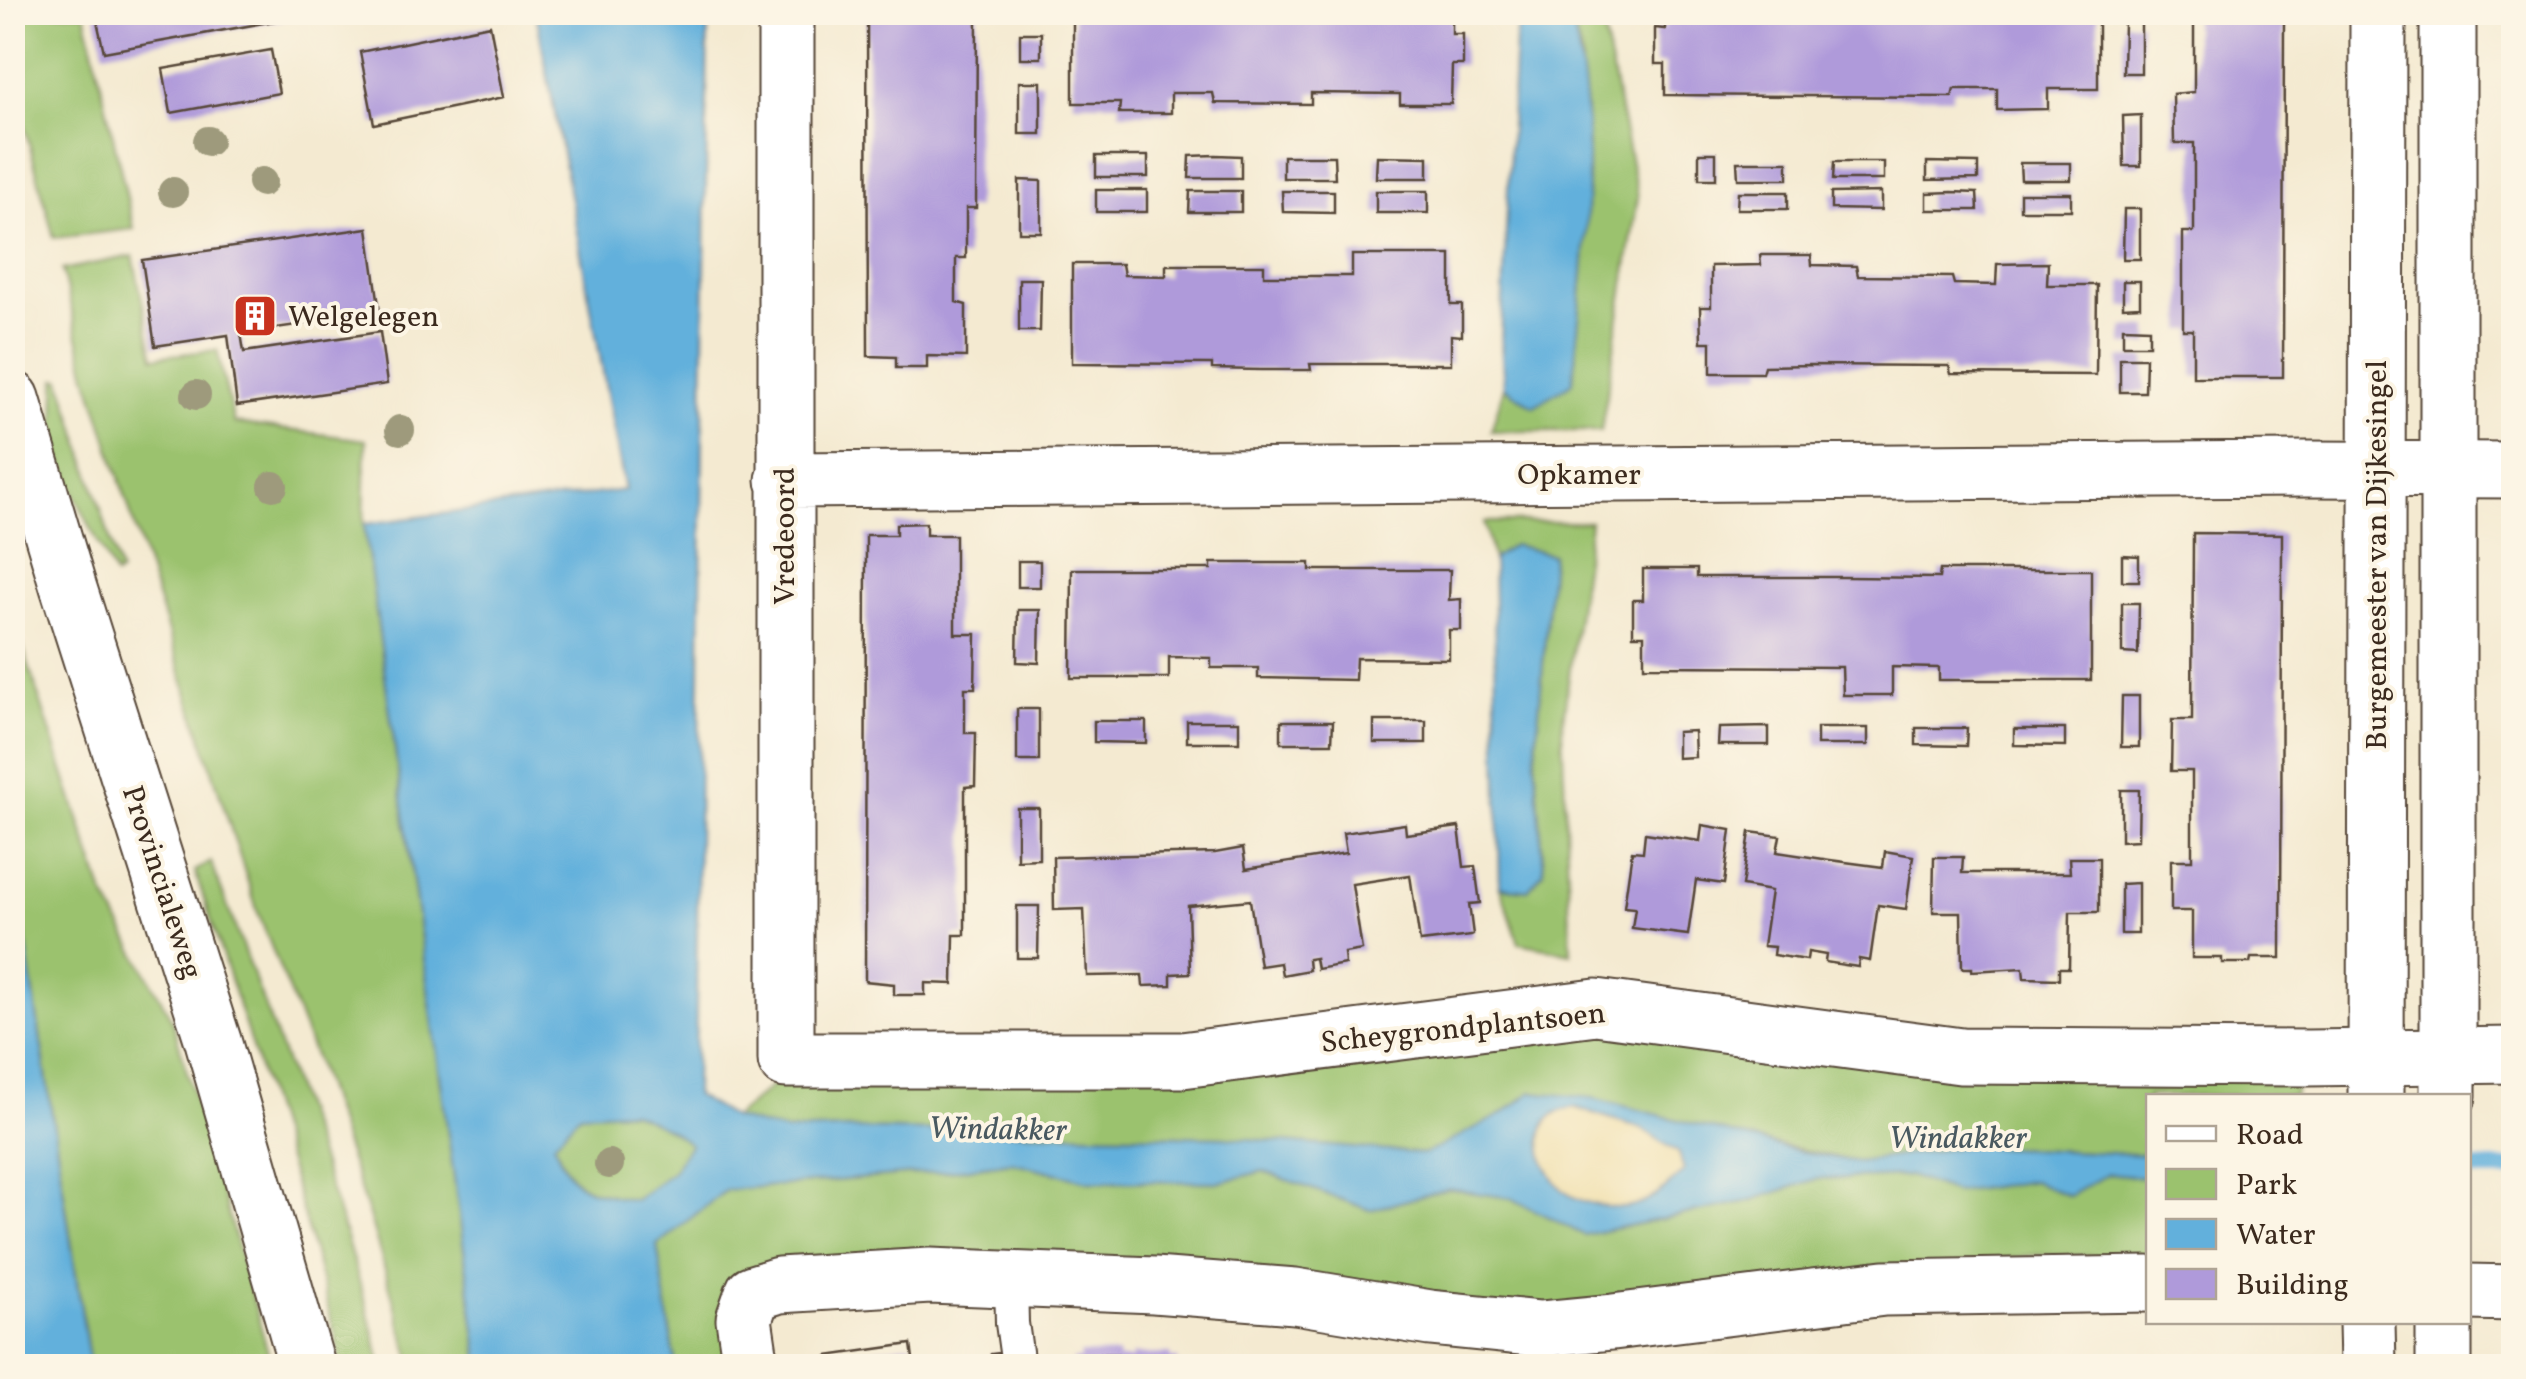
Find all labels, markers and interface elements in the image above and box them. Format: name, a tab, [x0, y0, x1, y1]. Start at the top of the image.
building icon: Welgelegen	[232, 293, 278, 339]
place label: Welgelegen	[288, 297, 439, 339]
street label: Burgemeester van Dijkesingel	[2357, 360, 2399, 750]
street label: Opkamer	[1517, 455, 1641, 497]
street label: Vredeoord	[765, 467, 807, 605]
street label: Provincialeweg	[110, 780, 212, 985]
street label: Scheygrondplantsoen	[1319, 993, 1608, 1065]
legend	[2146, 1094, 2471, 1324]
water label: Windakker	[928, 1108, 1069, 1154]
text: Road	[2236, 1115, 2304, 1157]
water label: Windakker	[1889, 1118, 2028, 1162]
text: Park	[2236, 1165, 2297, 1207]
text: Water	[2236, 1215, 2316, 1257]
text: Building	[2236, 1265, 2349, 1307]

